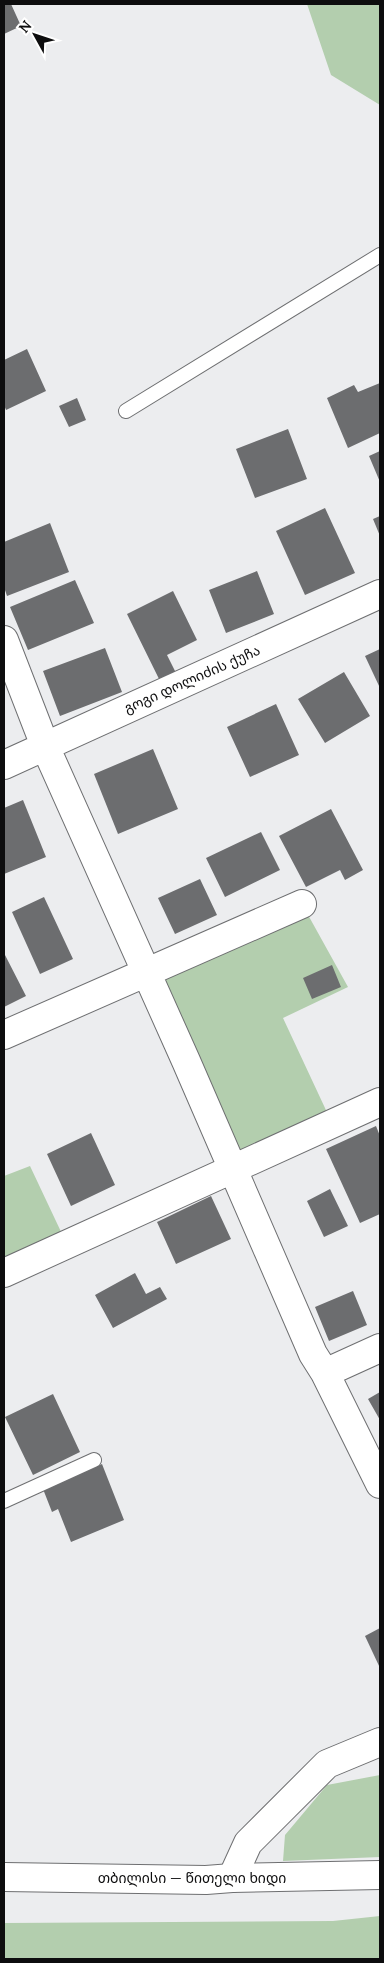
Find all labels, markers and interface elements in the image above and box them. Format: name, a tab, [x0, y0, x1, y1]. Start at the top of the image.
north arrow	[10, 10, 60, 60]
text: N	[15, 17, 36, 37]
street label: გოგი დოლიძის ქუჩა	[121, 641, 263, 717]
street label: თბილისი — წითელი ხიდი	[98, 1869, 286, 1887]

